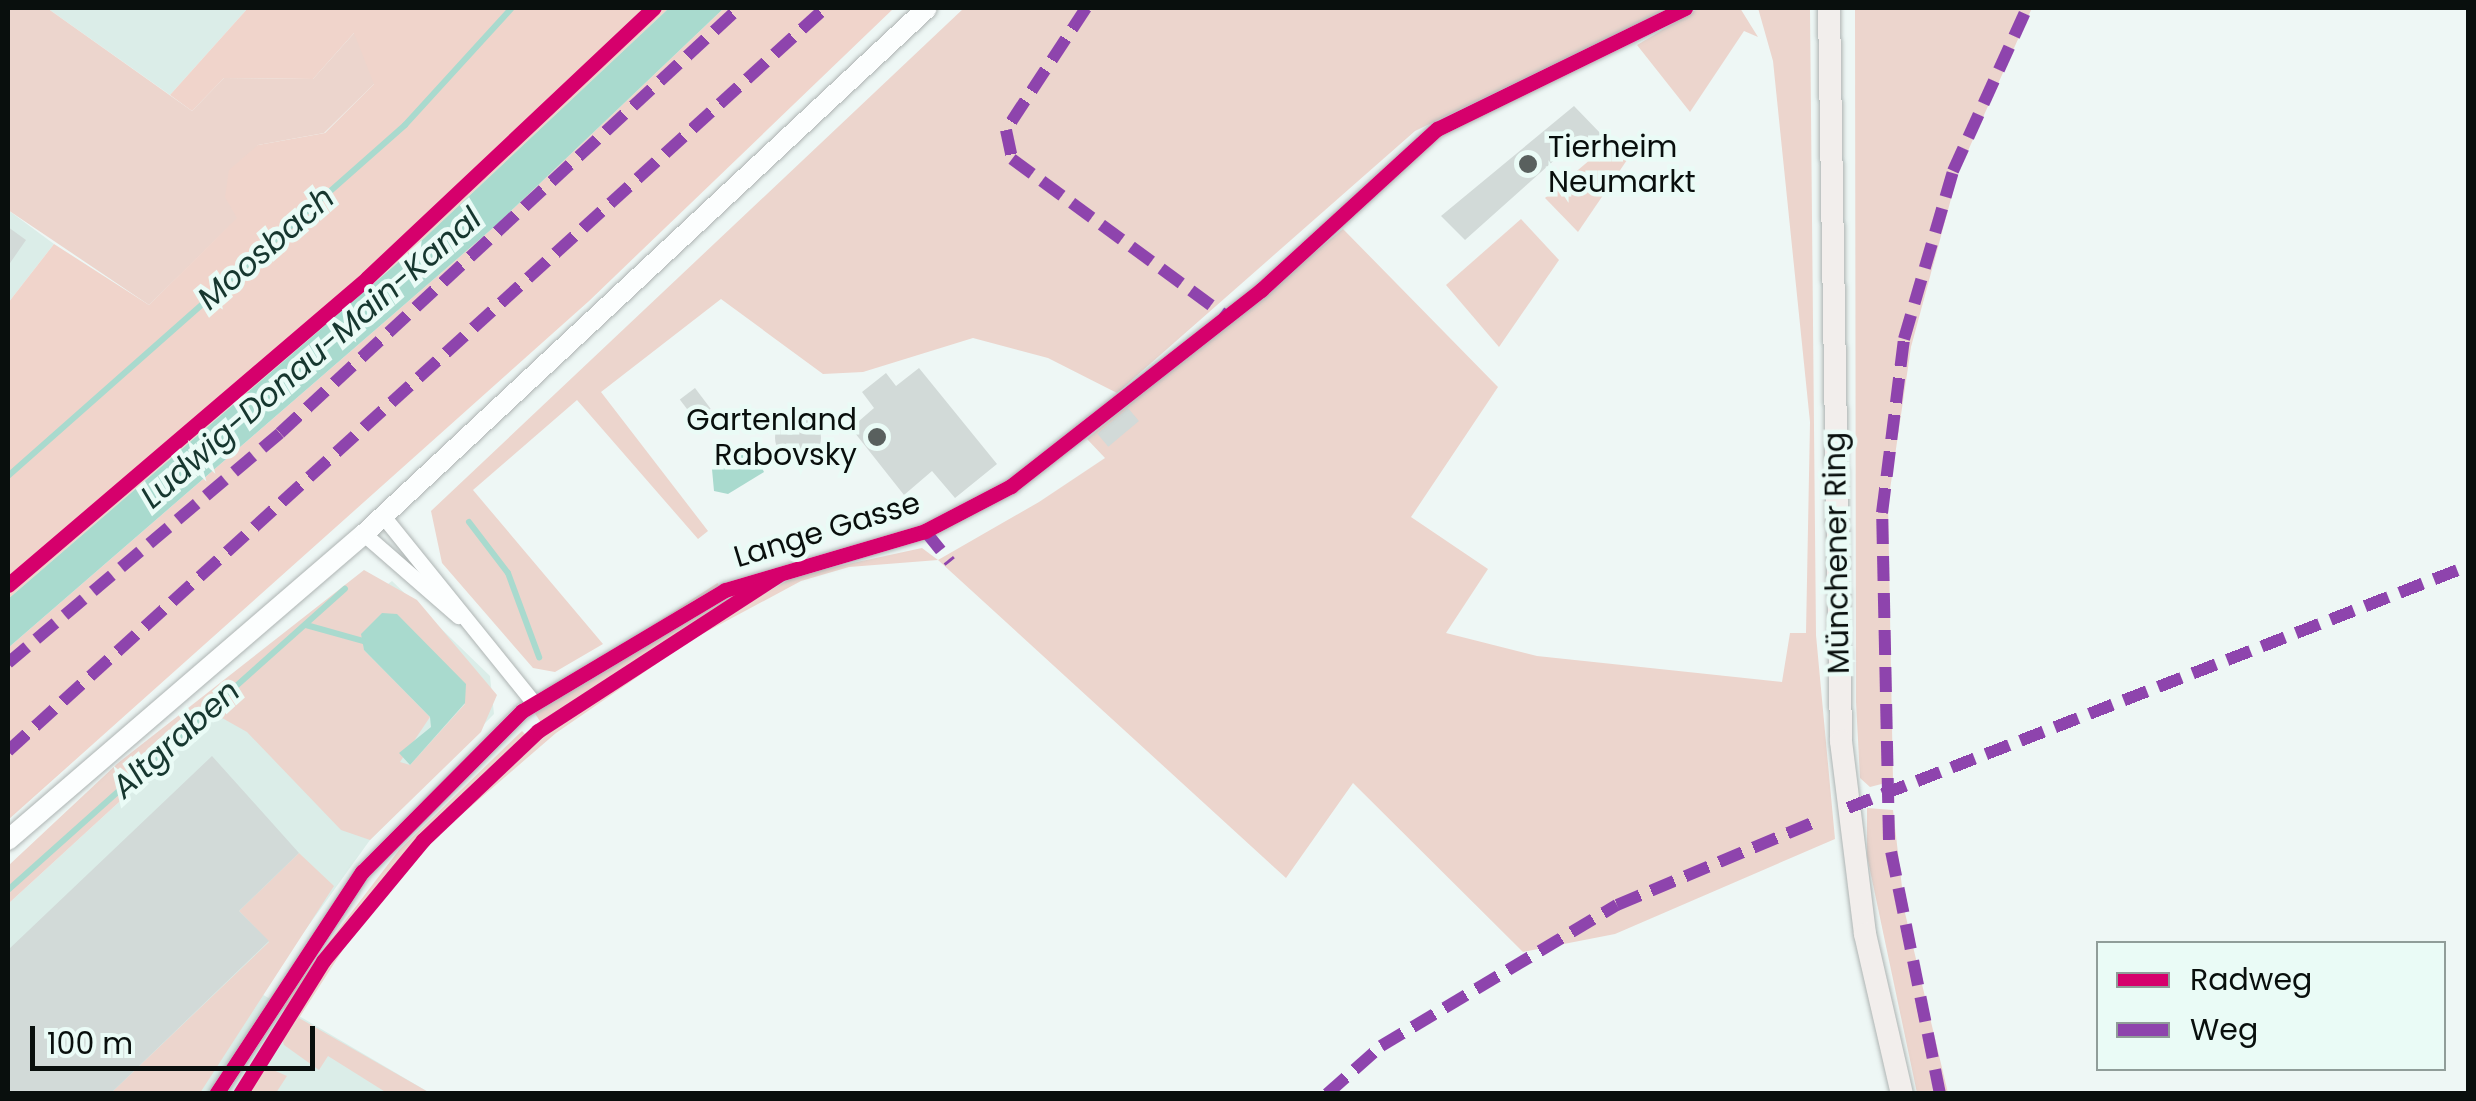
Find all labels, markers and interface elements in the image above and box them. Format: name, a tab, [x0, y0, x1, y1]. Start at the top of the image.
place label: Tierheim Neumarkt	[1548, 129, 1696, 200]
marker: Tierheim Neumarkt	[1517, 153, 1539, 175]
water label: Moosbach	[190, 178, 342, 318]
water label: Ludwig-Donau-Main-Kanal	[133, 200, 489, 516]
place label: Gartenland Rabovsky	[686, 402, 857, 472]
marker: Gartenland Rabovsky	[866, 426, 888, 448]
street label: Münchener Ring	[1817, 432, 1857, 674]
street label: Lange Gasse	[730, 485, 924, 575]
water label: Altgraben	[104, 672, 248, 806]
legend	[2096, 941, 2446, 1071]
text: Radweg	[2190, 958, 2312, 1001]
scale bar	[35, 1006, 320, 1068]
text: Weg	[2190, 1008, 2258, 1051]
text: 100 m	[47, 1022, 133, 1065]

